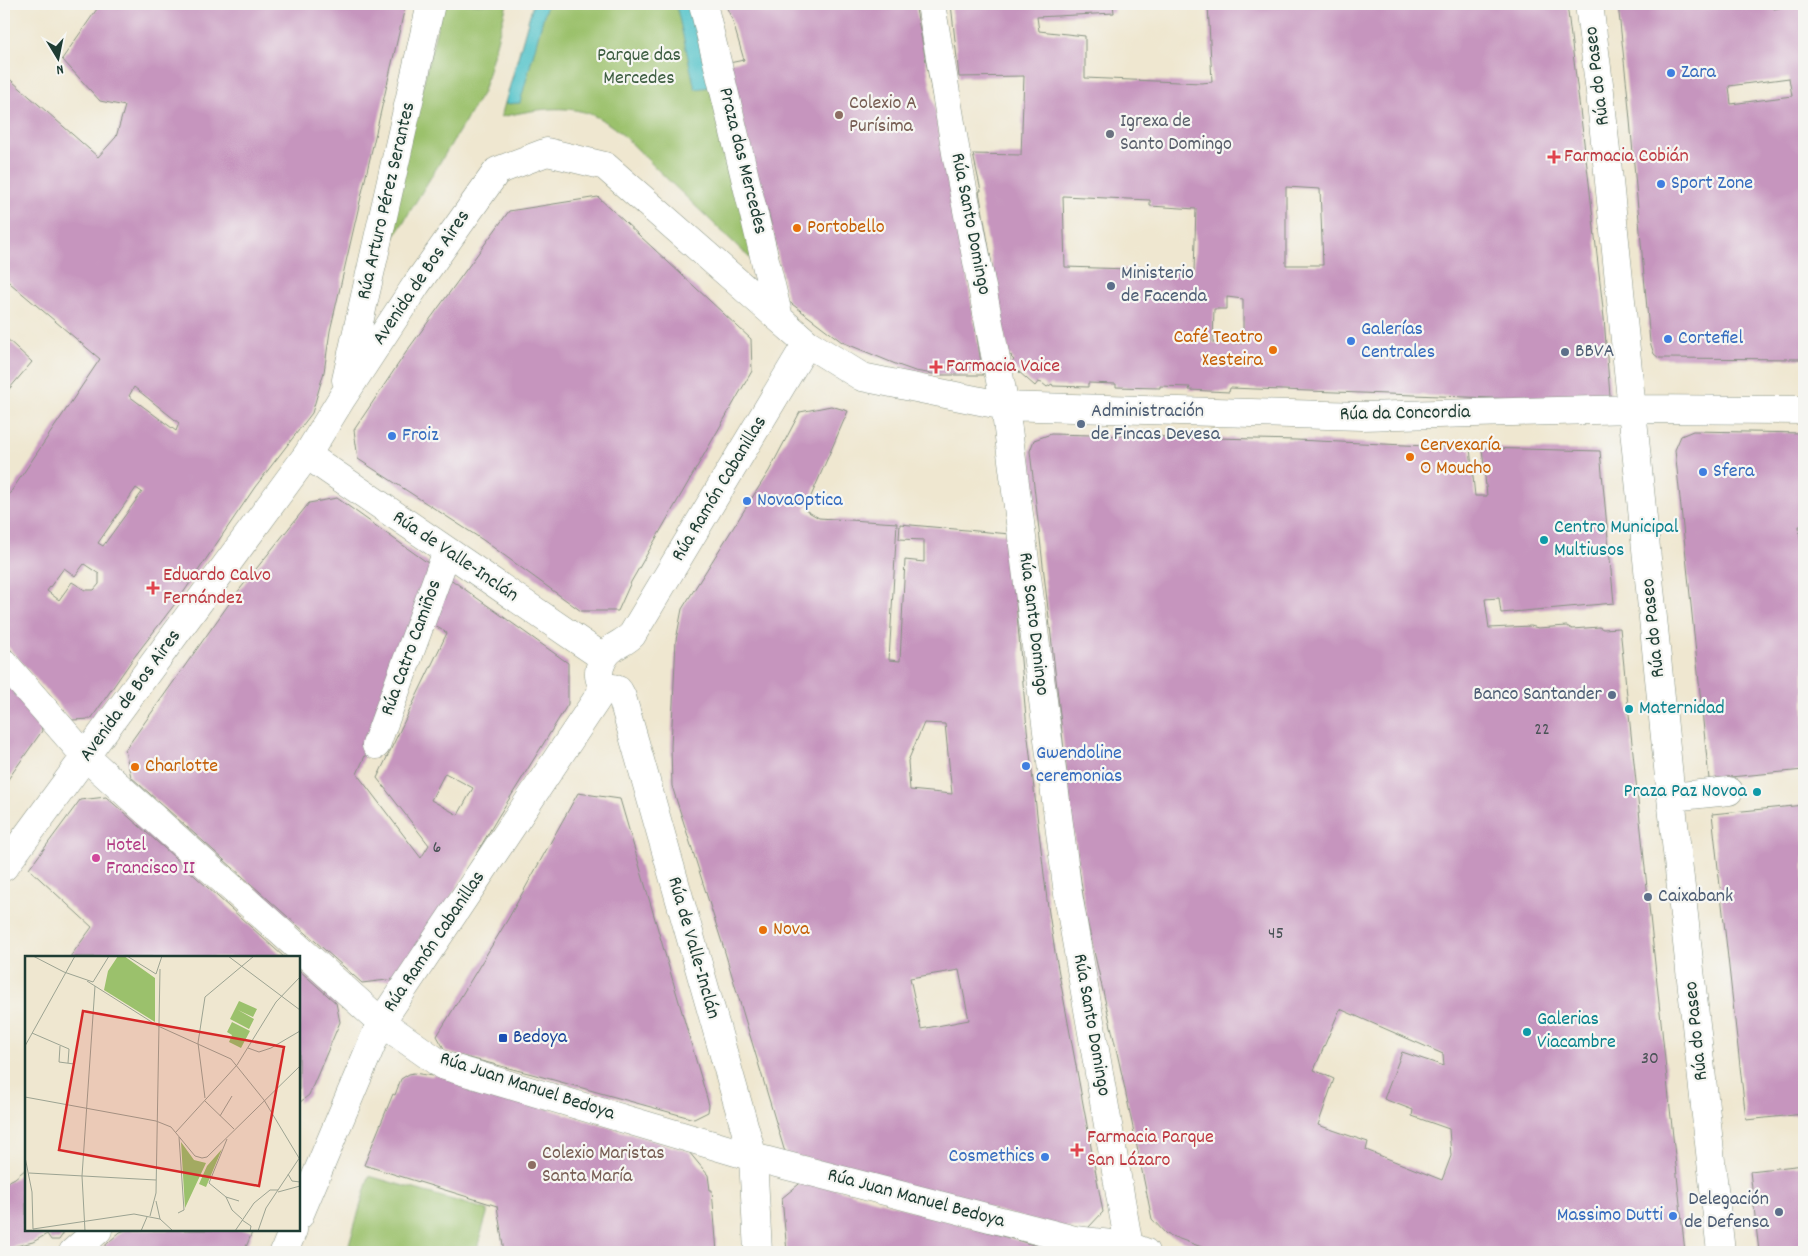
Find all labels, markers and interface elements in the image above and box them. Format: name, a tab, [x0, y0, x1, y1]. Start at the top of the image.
street label: Rúa do Paseo	[1578, 25, 1618, 127]
north arrow	[32, 32, 82, 82]
park label: Parque das Mercedes	[597, 42, 681, 93]
text: N	[55, 58, 65, 79]
place label: Zara	[1681, 59, 1717, 87]
marker: Zara	[1665, 67, 1677, 79]
street label: Praza das Mercedes	[710, 85, 774, 237]
place label: Colexio A Purísima	[849, 90, 917, 141]
street label: Rúa Arturo Pérez Serantes	[351, 99, 423, 303]
place label: Igrexa de Santo Domingo	[1120, 108, 1232, 159]
marker: Colexio A Purísima	[833, 109, 845, 121]
marker: Igrexa de Santo Domingo	[1104, 128, 1116, 140]
place label: Farmacia Cobián	[1564, 143, 1689, 171]
street label: Rúa Santo Domingo	[943, 151, 998, 298]
marker: Farmacia Cobián	[1548, 151, 1560, 163]
place label: Sport Zone	[1671, 170, 1753, 198]
marker: Sport Zone	[1655, 178, 1667, 190]
street label: Avenida de Bos Aires	[366, 205, 478, 351]
place label: Portobello	[807, 214, 885, 242]
marker: Portobello	[791, 222, 803, 234]
place label: Ministerio de Facenda	[1121, 260, 1208, 311]
marker: Ministerio de Facenda	[1105, 280, 1117, 292]
place label: Galerías Centrales	[1361, 316, 1435, 367]
place label: Café Teatro Xesteira	[1174, 324, 1264, 375]
place label: Cortefiel	[1678, 325, 1743, 353]
marker: Cortefiel	[1662, 333, 1674, 345]
marker: Galerías Centrales	[1345, 335, 1357, 347]
place label: BBVA	[1575, 338, 1615, 366]
marker: Café Teatro Xesteira	[1267, 344, 1279, 356]
marker: BBVA	[1559, 346, 1571, 358]
place label: Farmacia Vaice	[946, 353, 1060, 381]
marker: Farmacia Vaice	[930, 361, 942, 373]
place label: Administración de Fincas Devesa	[1091, 398, 1221, 449]
street label: Rúa da Concordia	[1340, 399, 1471, 429]
street label: Rúa Ramón Cabanillas	[665, 411, 775, 567]
marker: Administración de Fincas Devesa	[1075, 418, 1087, 430]
place label: Froiz	[402, 422, 439, 450]
marker: Froiz	[386, 430, 398, 442]
place label: Cervexaría O Moucho	[1420, 432, 1501, 483]
marker: Cervexaría O Moucho	[1404, 451, 1416, 463]
place label: Sfera	[1713, 458, 1755, 486]
marker: Sfera	[1697, 466, 1709, 478]
place label: NovaOptica	[757, 487, 843, 515]
marker: NovaOptica	[741, 495, 753, 507]
street label: Rúa de Valle-Inclán	[386, 504, 524, 610]
place label: Centro Municipal Multiusos	[1554, 514, 1679, 565]
marker: Centro Municipal Multiusos	[1538, 534, 1550, 546]
street label: Rúa Santo Domingo	[1010, 551, 1056, 697]
place label: Eduardo Calvo Fernández	[163, 562, 271, 613]
street label: Rúa Catro Camiños	[374, 576, 450, 720]
street label: Rúa do Paseo	[1635, 577, 1673, 679]
marker: Eduardo Calvo Fernández	[147, 582, 159, 594]
street label: Avenida de Bos Aires	[73, 624, 189, 768]
place label: Banco Santander	[1473, 681, 1603, 709]
marker: Banco Santander	[1606, 689, 1618, 701]
place label: Maternidad	[1639, 695, 1725, 723]
marker: Maternidad	[1623, 703, 1635, 715]
house number: 22	[1534, 718, 1550, 743]
place label: Gwendoline ceremonias	[1036, 740, 1122, 791]
place label: Charlotte	[145, 753, 218, 781]
marker: Gwendoline ceremonias	[1020, 760, 1032, 772]
marker: Charlotte	[129, 761, 141, 773]
place label: Praza Paz Novoa	[1624, 778, 1748, 806]
marker: Praza Paz Novoa	[1751, 786, 1763, 798]
place label: Hotel Francisco II	[106, 832, 195, 883]
house number: 6	[433, 836, 441, 861]
marker: Hotel Francisco II	[90, 852, 102, 864]
street label: Rúa Ramón Cabanillas	[377, 866, 493, 1018]
street label: Rúa de Valle-Inclán	[659, 874, 727, 1022]
place label: Caixabank	[1658, 883, 1733, 911]
marker: Caixabank	[1642, 891, 1654, 903]
place label: Nova	[773, 916, 810, 944]
house number: 45	[1268, 922, 1284, 947]
marker: Nova	[757, 924, 769, 936]
street label: Rúa Santo Domingo	[1065, 952, 1117, 1099]
inset map	[25, 956, 300, 1231]
street label: Rúa do Paseo	[1678, 980, 1716, 1082]
place label: Galerias Viacambre	[1537, 1006, 1616, 1057]
place label: Bedoya	[513, 1024, 568, 1052]
marker: Galerias Viacambre	[1521, 1026, 1533, 1038]
marker: Bedoya	[497, 1032, 509, 1044]
street label: Rúa Juan Manuel Bedoya	[436, 1045, 619, 1129]
house number: 30	[1641, 1047, 1659, 1072]
place label: Farmacia Parque San Lázaro	[1087, 1124, 1214, 1175]
place label: Colexio Maristas Santa María	[542, 1140, 665, 1191]
place label: Cosmethics	[949, 1143, 1035, 1171]
marker: Farmacia Parque San Lázaro	[1071, 1144, 1083, 1156]
marker: Cosmethics	[1039, 1151, 1051, 1163]
marker: Colexio Maristas Santa María	[526, 1159, 538, 1171]
street label: Rúa Juan Manuel Bedoya	[824, 1162, 1008, 1236]
place label: Delegación de Defensa	[1684, 1186, 1770, 1237]
place label: Massimo Dutti	[1557, 1202, 1663, 1230]
marker: Delegación de Defensa	[1773, 1206, 1785, 1218]
marker: Massimo Dutti	[1667, 1210, 1679, 1222]

